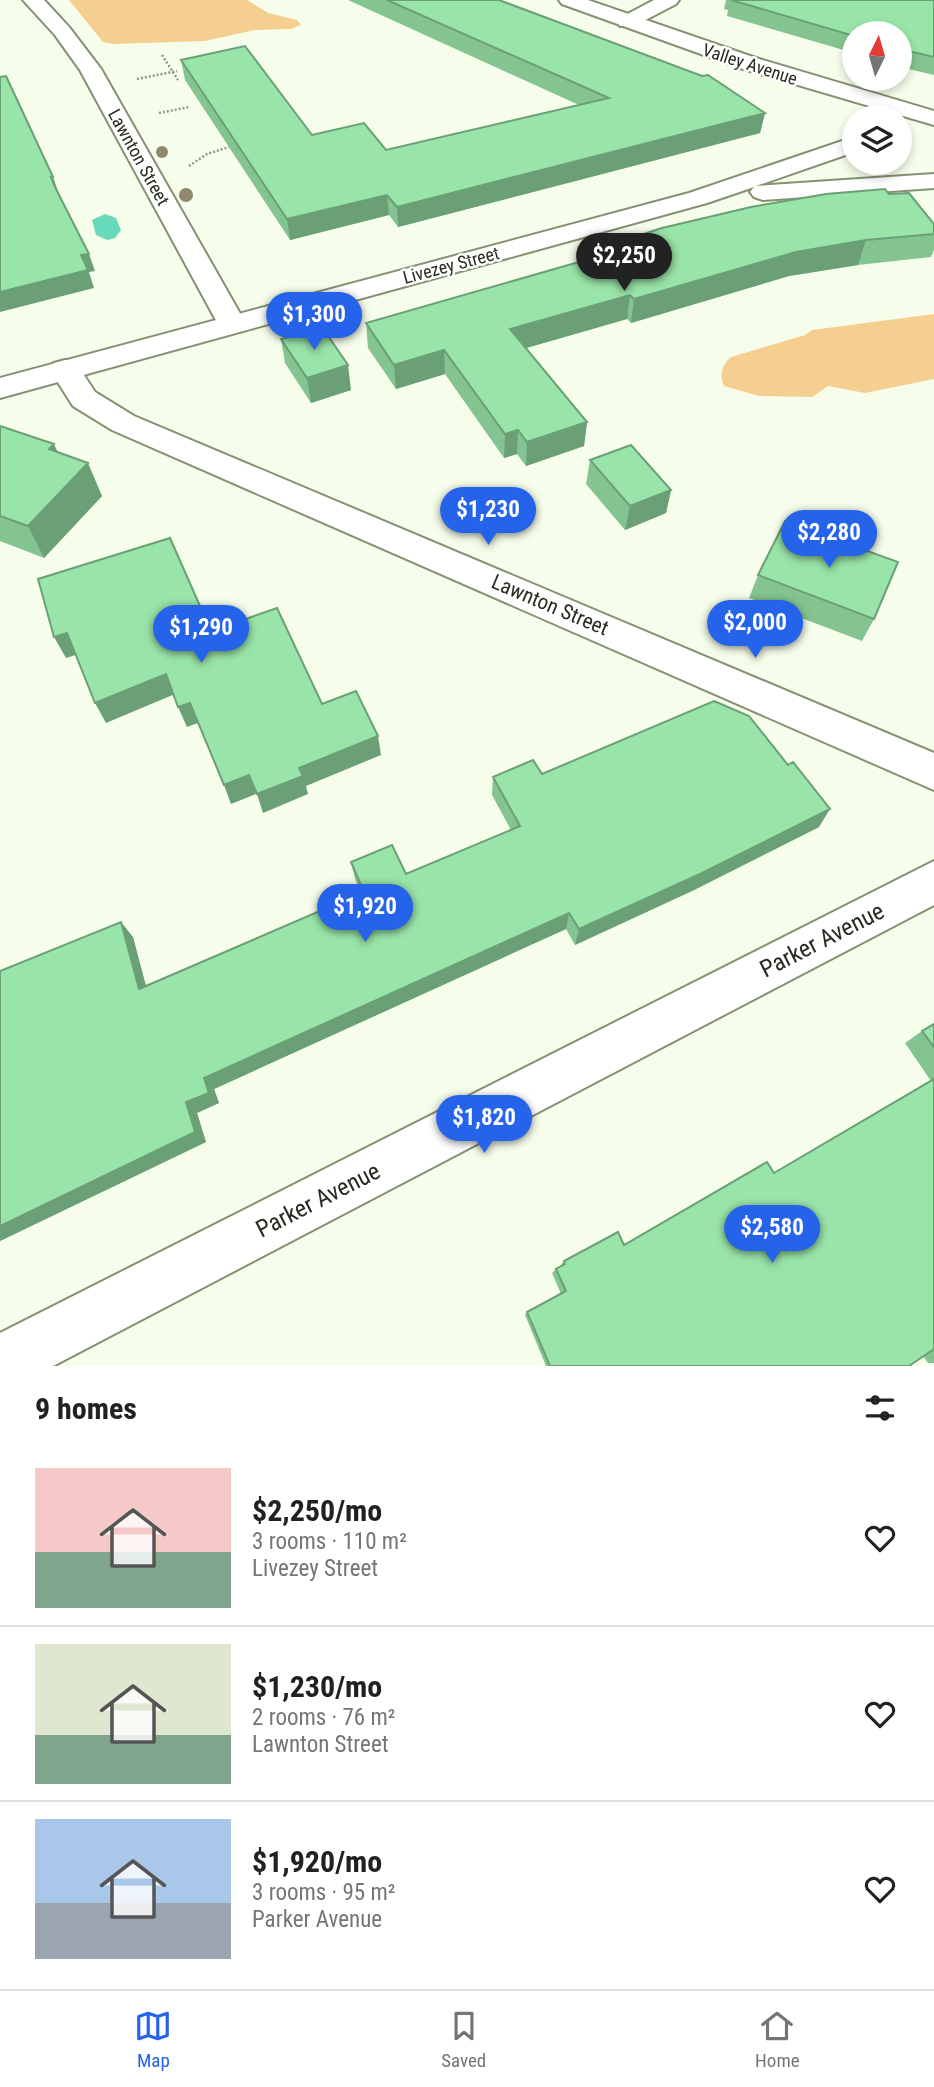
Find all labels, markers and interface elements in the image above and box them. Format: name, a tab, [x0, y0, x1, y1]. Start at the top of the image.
north arrow	[842, 21, 912, 91]
map controls	[842, 21, 912, 175]
street label: Valley Avenue	[700, 39, 800, 89]
street label: Lawnton Street	[104, 105, 174, 209]
button: layers	[842, 105, 912, 175]
pin: $2,250	[567, 233, 681, 293]
street label: Livezey Street	[401, 242, 501, 288]
text: $2,250	[592, 242, 656, 269]
pin: $1,300	[257, 292, 371, 352]
text: $1,300	[282, 301, 346, 328]
pin: $1,230	[431, 488, 545, 547]
text: $1,230	[456, 496, 520, 523]
pin: $2,280	[772, 510, 886, 570]
text: $2,280	[797, 519, 861, 546]
street label: Lawnton Street	[488, 570, 612, 640]
pin: $2,000	[698, 600, 812, 660]
pin: $1,290	[144, 606, 258, 665]
text: $2,000	[723, 609, 787, 636]
text: $1,290	[169, 614, 233, 641]
pin: $1,920	[308, 884, 422, 944]
text: $1,920	[333, 893, 397, 920]
street label: Parker Avenue	[755, 897, 889, 983]
pin: $1,820	[427, 1096, 541, 1155]
text: $1,820	[452, 1104, 516, 1131]
street label: Parker Avenue	[251, 1157, 385, 1243]
pin: $2,580	[715, 1206, 829, 1265]
text: $2,580	[740, 1214, 804, 1241]
icon: filters	[861, 1389, 899, 1427]
text: 9 homes	[35, 1391, 137, 1426]
text: $2,250/mo	[252, 1493, 382, 1528]
icon: home	[91, 1496, 175, 1580]
icon: heart	[861, 1519, 899, 1557]
text: 3 rooms · 110 m²	[252, 1528, 407, 1555]
text: Livezey Street	[252, 1555, 378, 1582]
text: $1,230/mo	[252, 1669, 382, 1704]
icon: home	[91, 1672, 175, 1756]
icon: heart	[861, 1695, 899, 1733]
text: 2 rooms · 76 m²	[252, 1704, 395, 1731]
text: Lawnton Street	[252, 1731, 388, 1758]
text: $1,920/mo	[252, 1844, 382, 1879]
icon: home	[91, 1847, 175, 1931]
icon: heart	[861, 1870, 899, 1908]
text: 3 rooms · 95 m²	[252, 1879, 395, 1906]
text: Parker Avenue	[252, 1906, 382, 1933]
tab: Map	[134, 2007, 172, 2072]
tab: Saved	[441, 2007, 486, 2072]
tab: Home	[755, 2007, 800, 2072]

